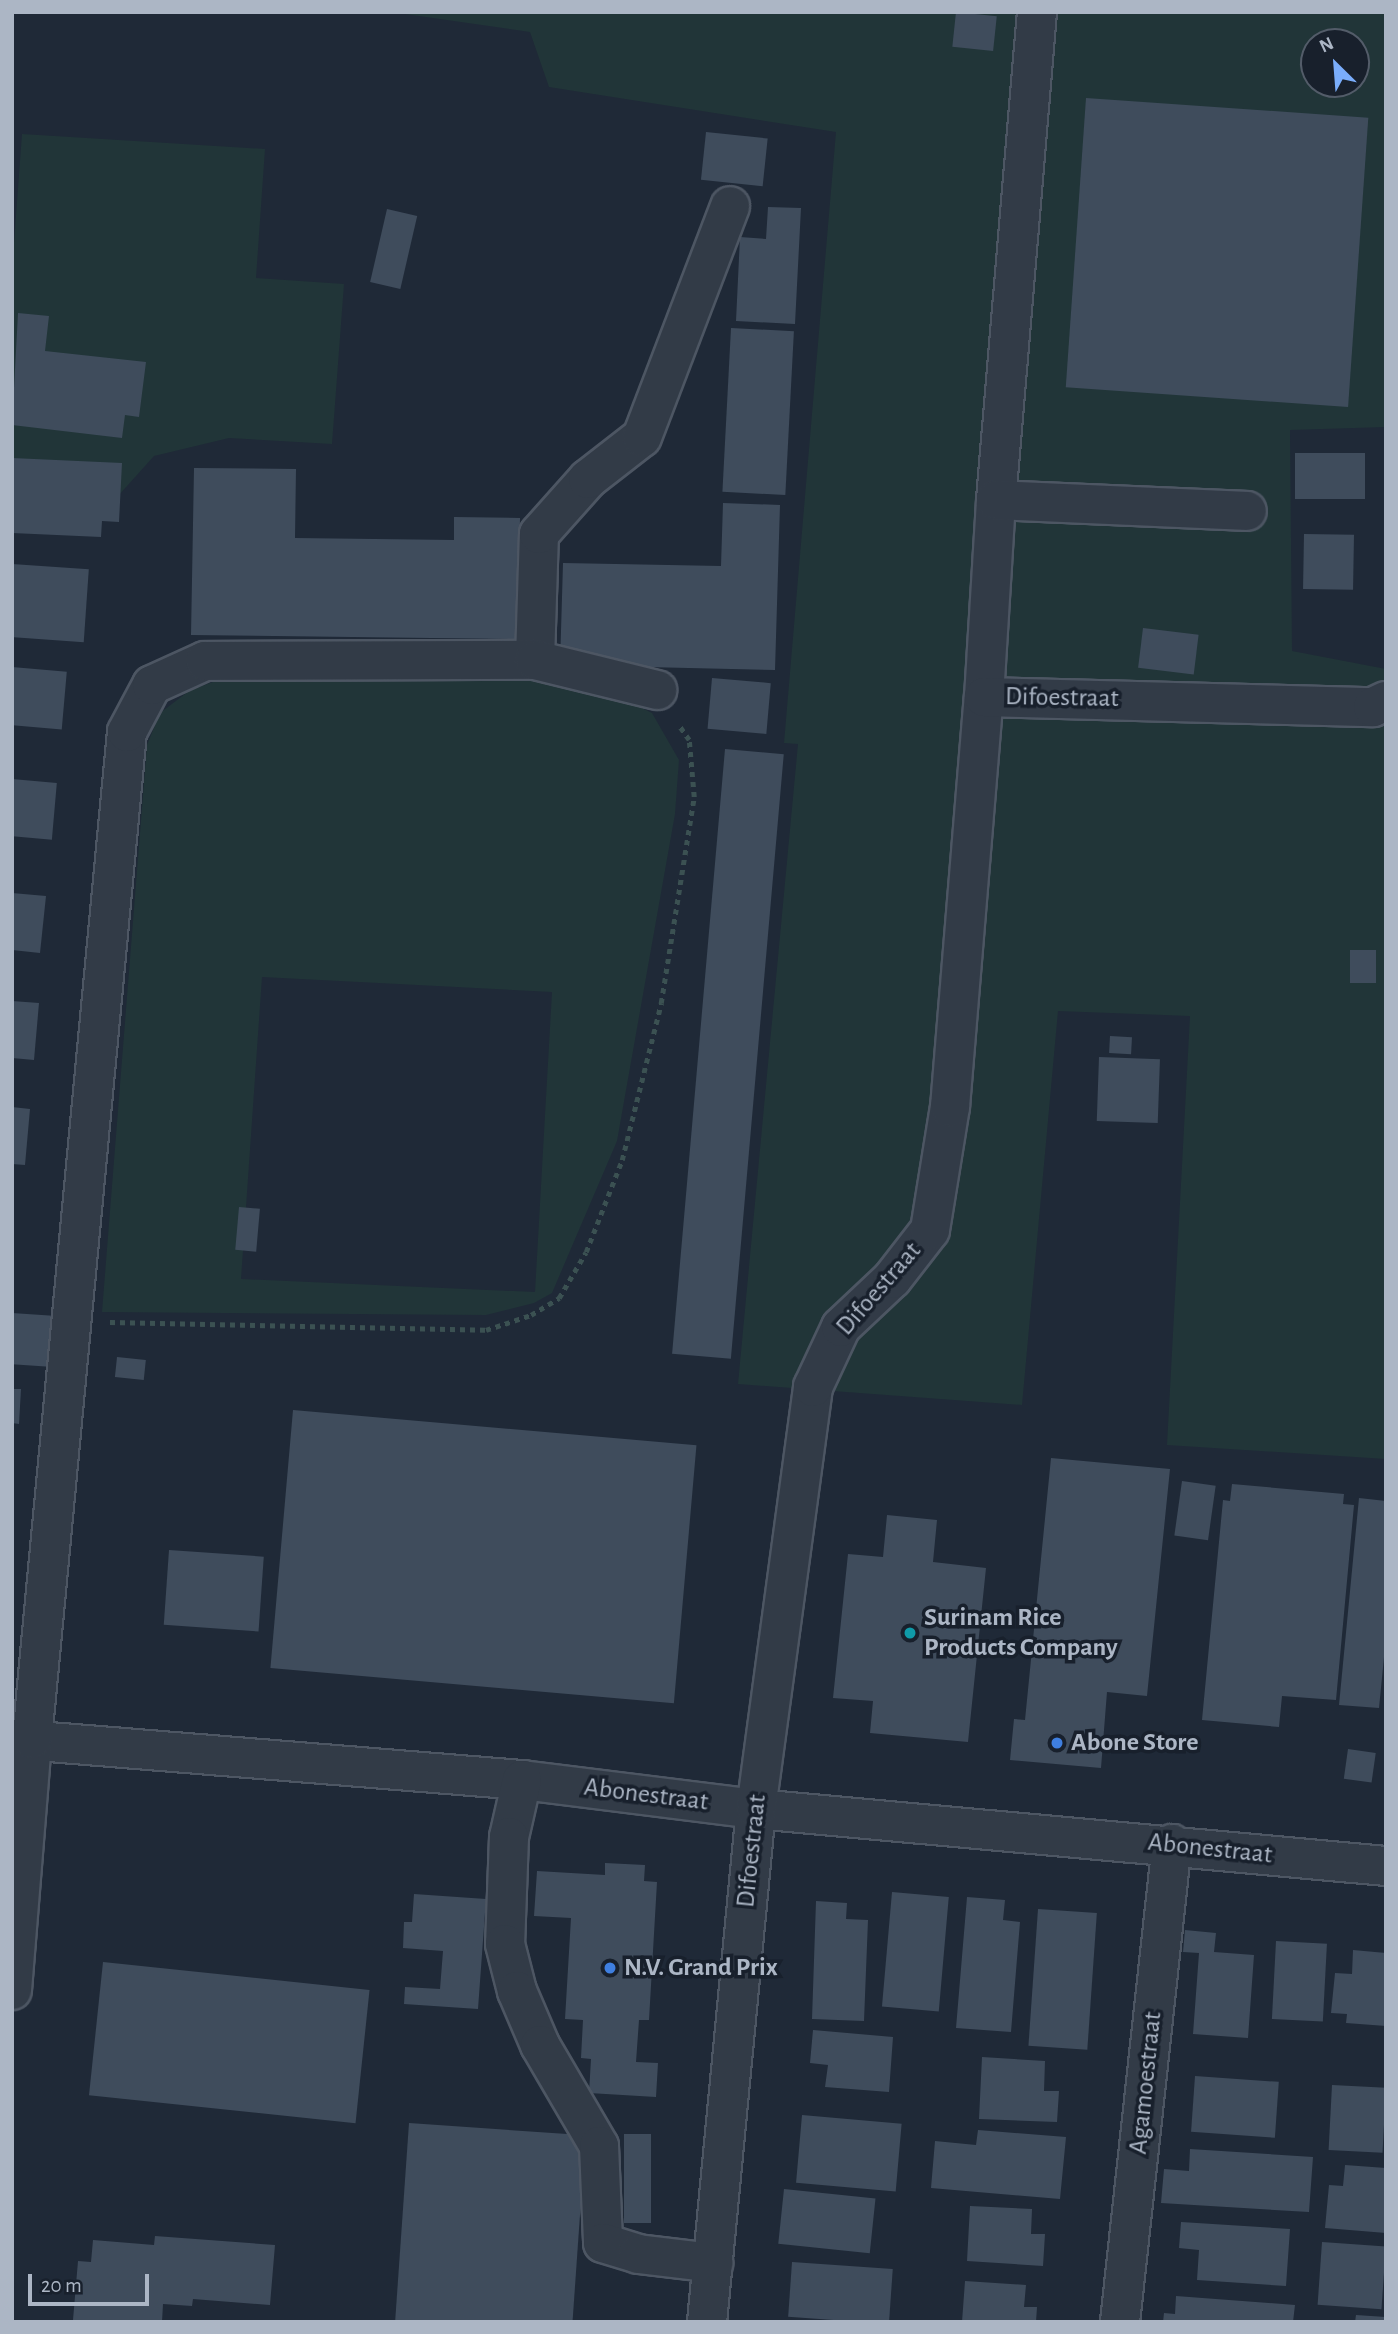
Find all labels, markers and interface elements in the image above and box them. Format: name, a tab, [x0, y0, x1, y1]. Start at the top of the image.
north arrow	[1300, 28, 1370, 98]
text: N	[1317, 34, 1337, 57]
street label: Difoestraat	[1005, 681, 1119, 715]
street label: Difoestraat	[830, 1236, 928, 1342]
place label: Surinam Rice Products Company	[924, 1602, 1118, 1664]
marker: Surinam Rice Products Company	[902, 1625, 918, 1641]
place label: Abone Store	[1071, 1727, 1199, 1759]
marker: Abone Store	[1049, 1735, 1065, 1751]
street label: Abonestraat	[582, 1772, 710, 1818]
street label: Difoestraat	[731, 1793, 773, 1909]
street label: Abonestraat	[1146, 1827, 1274, 1871]
place label: N.V. Grand Prix	[624, 1952, 778, 1984]
marker: N.V. Grand Prix	[602, 1960, 618, 1976]
street label: Agamoestraat	[1123, 2010, 1169, 2156]
scale bar	[32, 2260, 152, 2304]
text: 20 m	[41, 2275, 82, 2296]

